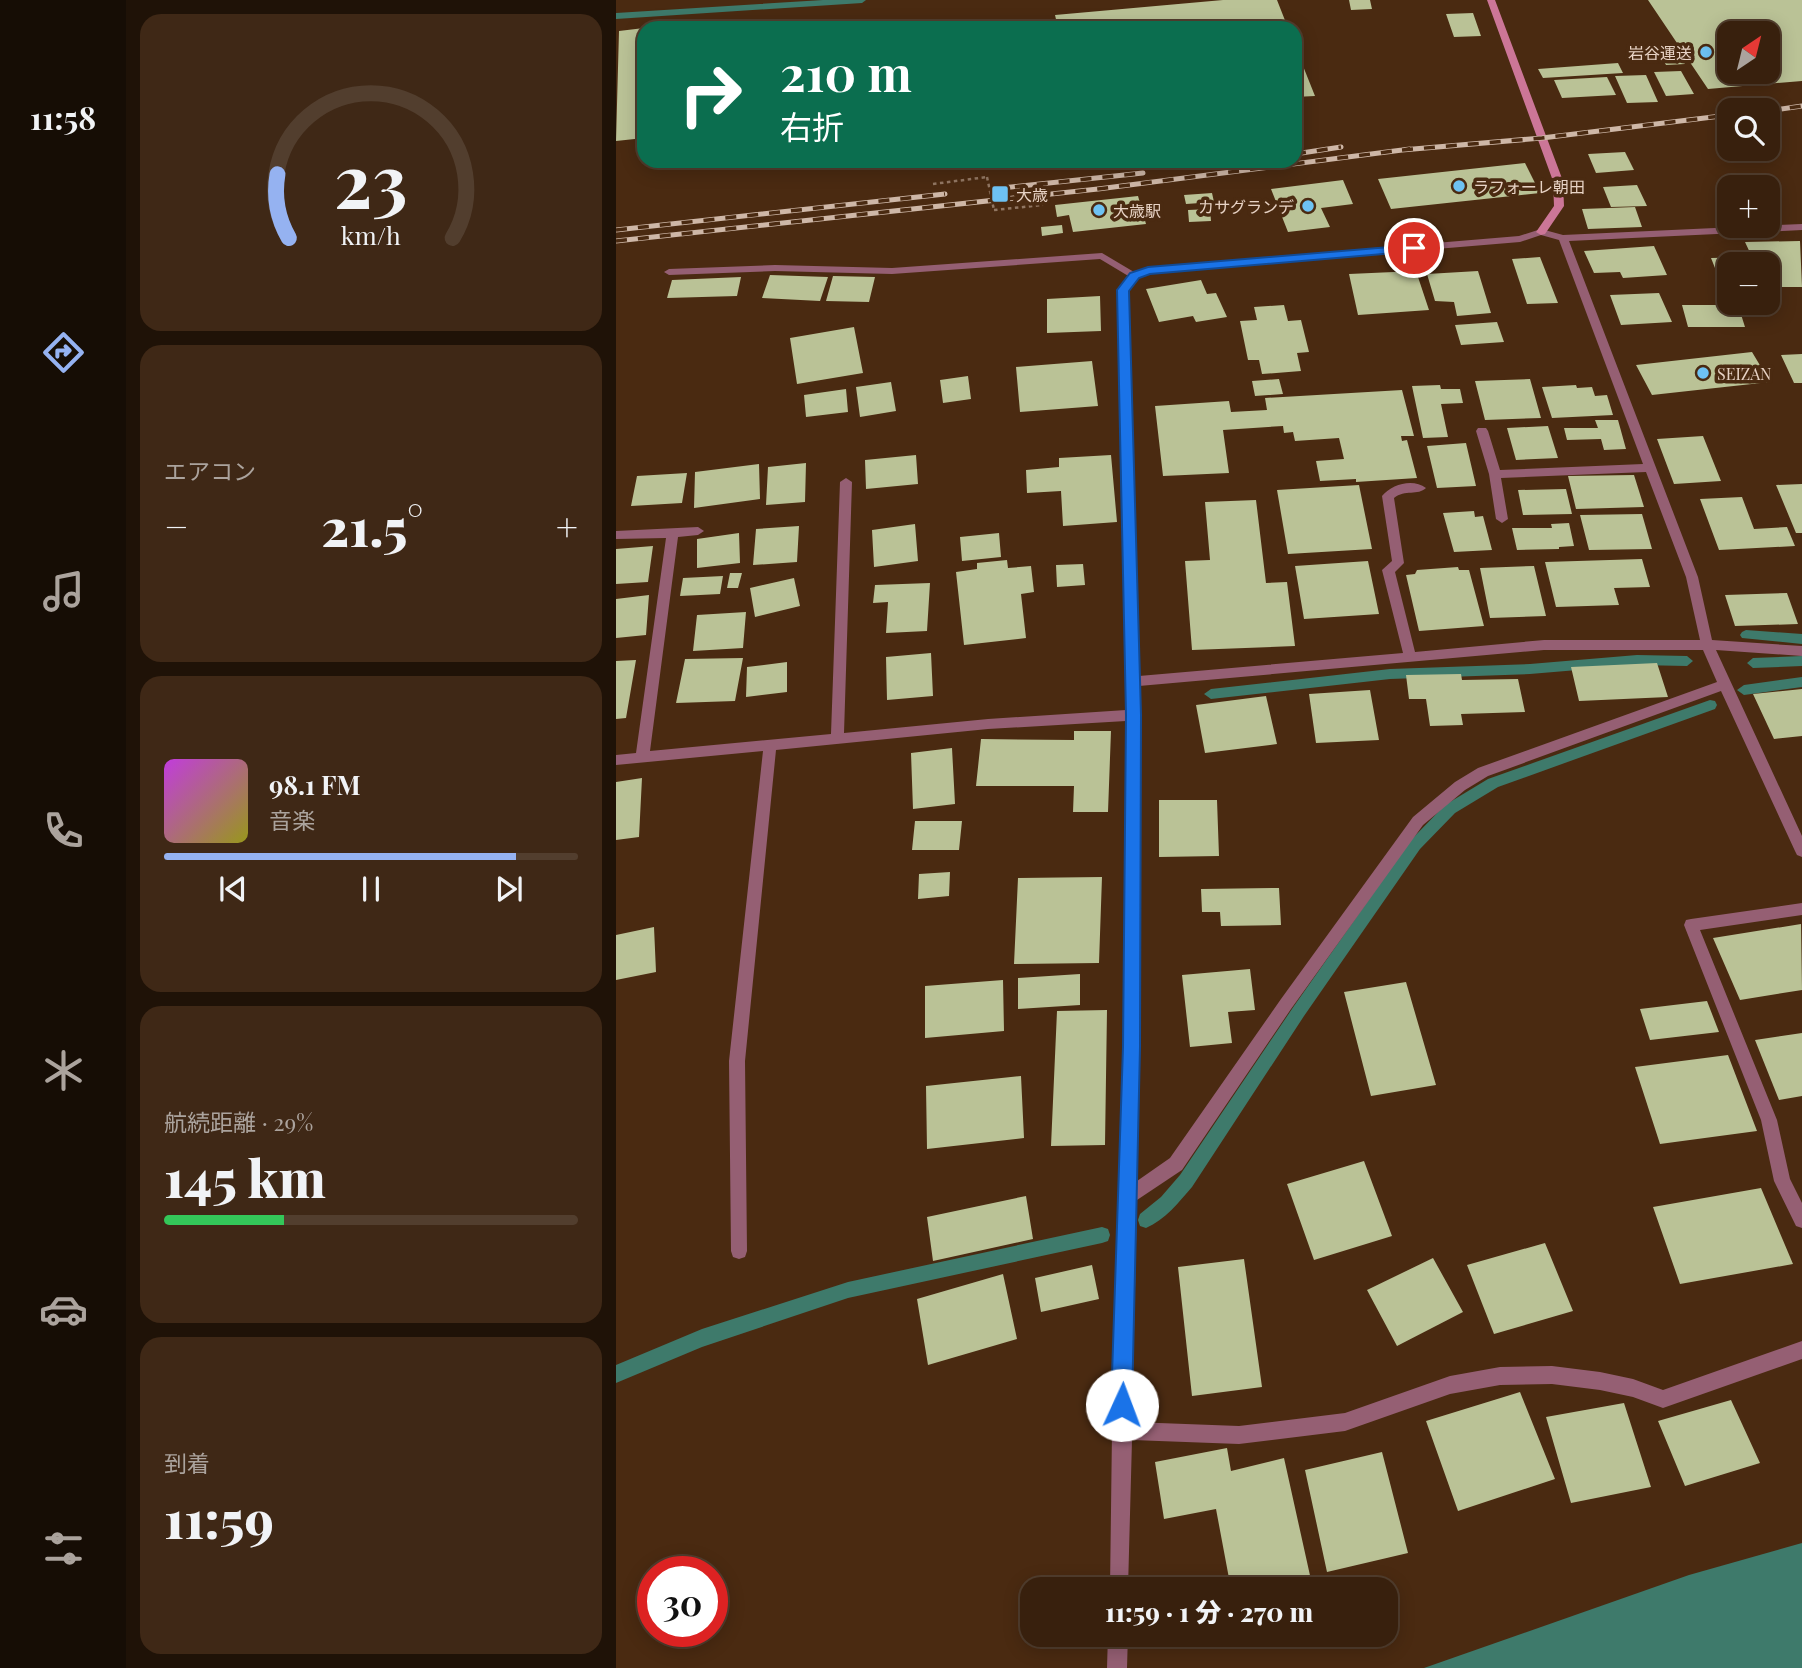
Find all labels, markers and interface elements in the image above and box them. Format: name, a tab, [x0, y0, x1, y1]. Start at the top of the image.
north arrow	[1717, 21, 1780, 84]
map controls	[1717, 21, 1780, 315]
text: 210 m	[780, 39, 912, 104]
place label: 岩谷運送	[1628, 42, 1692, 63]
marker: 岩谷運送	[1698, 44, 1714, 60]
icon: right	[665, 49, 756, 140]
text: 11:58	[30, 95, 96, 138]
button: search	[1717, 98, 1780, 161]
text: 右折	[780, 104, 844, 147]
text: 23	[334, 130, 408, 227]
button: +	[1717, 175, 1780, 238]
place label: ラフォーレ朝田	[1473, 176, 1585, 197]
marker: ラフォーレ朝田	[1451, 178, 1467, 194]
marker: 大歳	[990, 184, 1010, 204]
place label: 大歳	[1016, 184, 1048, 205]
place label: カサグランデ	[1198, 196, 1294, 217]
marker: カサグランデ	[1300, 198, 1316, 214]
place label: 大歳駅	[1113, 200, 1161, 221]
marker: 大歳駅	[1091, 202, 1107, 218]
text: km/h	[341, 218, 401, 251]
pin	[1384, 218, 1444, 278]
icon: arrive	[1395, 229, 1433, 267]
button: −	[1717, 252, 1780, 315]
icon: directions	[39, 328, 88, 377]
place label: SEIZAN	[1717, 363, 1771, 384]
marker: SEIZAN	[1695, 365, 1711, 381]
text: エアコン	[164, 455, 256, 486]
text: 21.5°	[321, 491, 423, 560]
text: −	[164, 500, 189, 551]
text: +	[556, 500, 578, 551]
icon: music	[39, 567, 88, 616]
text: 98.1 FM	[269, 767, 361, 802]
text: 音楽	[269, 804, 315, 835]
icon: phone	[39, 806, 88, 855]
icon: previous	[214, 870, 252, 908]
icon: pause	[352, 870, 390, 908]
icon: next	[490, 870, 528, 908]
icon: climate	[39, 1046, 88, 1095]
text: 航続距離 · 29%	[164, 1106, 313, 1137]
text: 145 km	[164, 1142, 326, 1211]
icon: car	[39, 1285, 88, 1334]
position arrow	[1085, 1368, 1159, 1442]
text: 到着	[164, 1447, 210, 1478]
text: 11:59	[164, 1483, 274, 1552]
icon: filters	[39, 1524, 88, 1573]
speed limit sign: 30	[637, 1556, 728, 1647]
text: 11:59 · 1 分 · 270 m	[1105, 1594, 1313, 1629]

